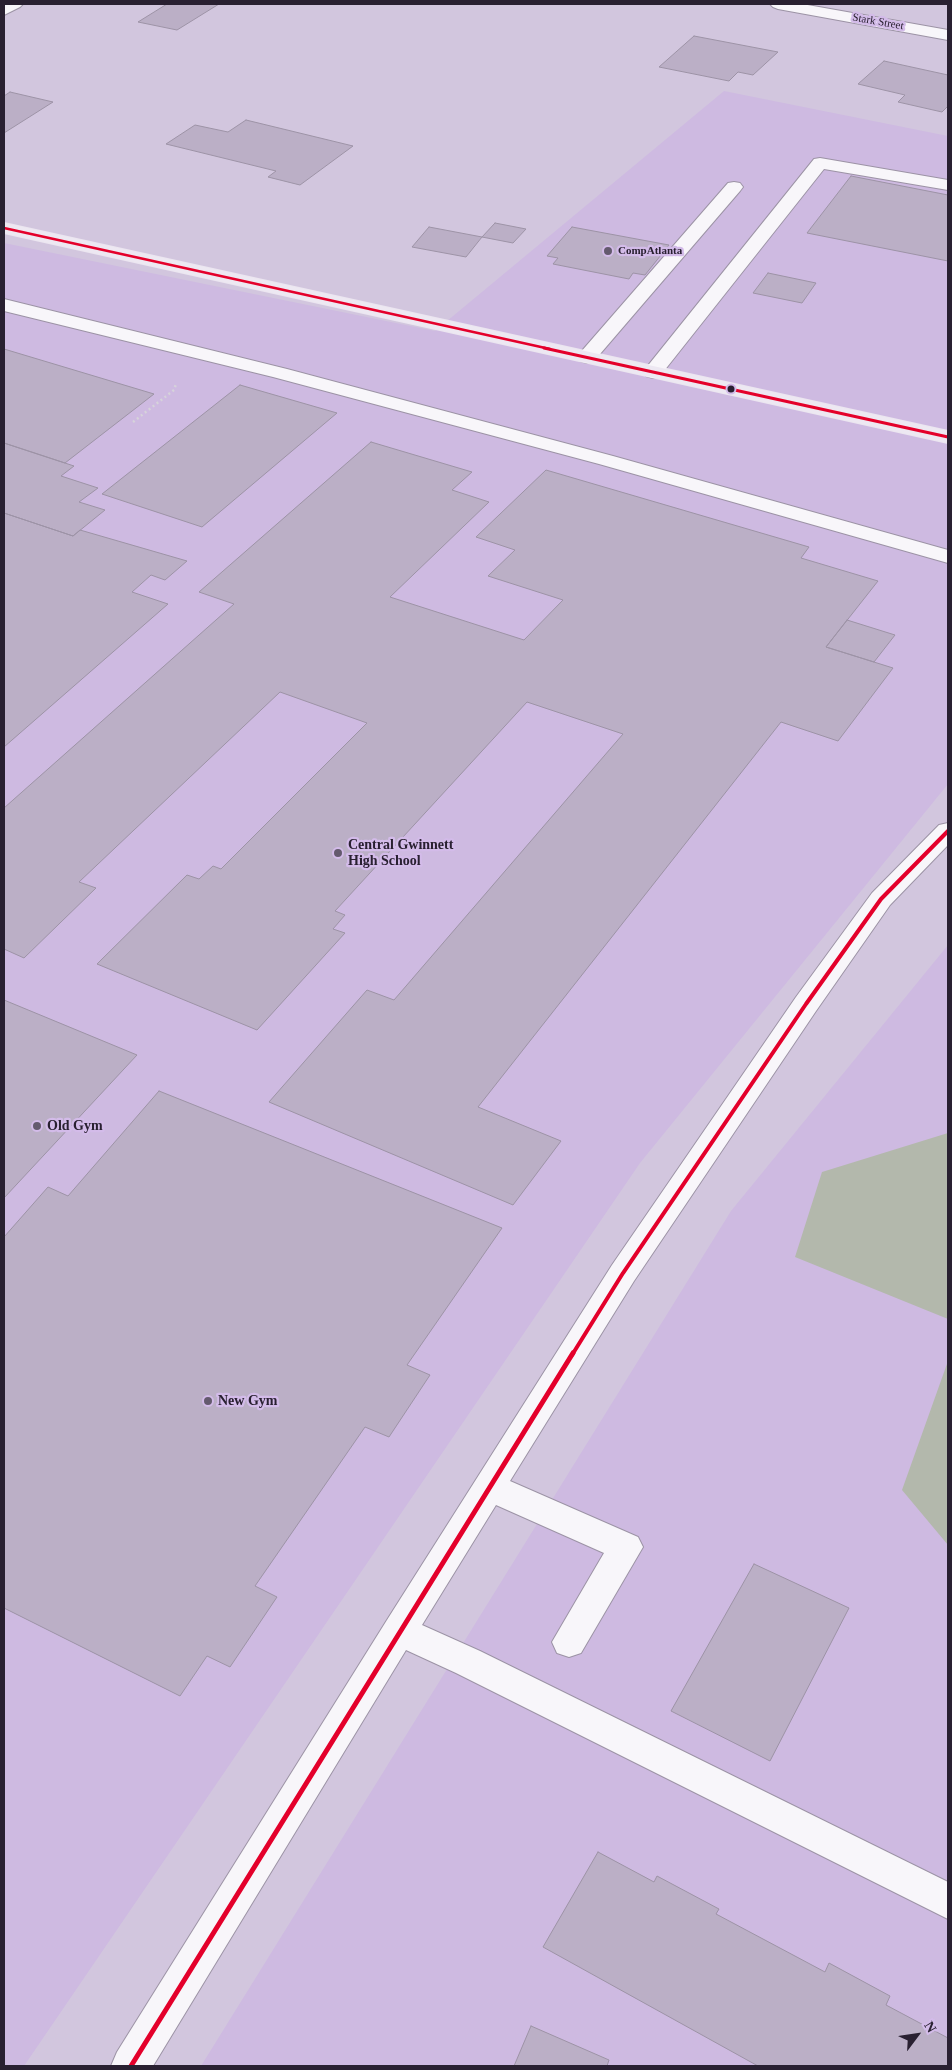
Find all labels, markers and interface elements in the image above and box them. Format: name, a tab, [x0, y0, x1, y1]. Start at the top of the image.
street label: Stark Street	[851, 11, 905, 33]
place label: CompAtlanta	[618, 244, 682, 258]
marker: CompAtlanta	[602, 245, 614, 257]
unlabelled marker	[726, 384, 736, 394]
place label: Central Gwinnett High School	[348, 837, 453, 870]
marker: Central Gwinnett High School	[332, 847, 344, 859]
place label: Old Gym	[47, 1118, 103, 1134]
marker: Old Gym	[31, 1120, 43, 1132]
place label: New Gym	[218, 1393, 277, 1409]
marker: New Gym	[202, 1395, 214, 1407]
north arrow	[892, 2010, 942, 2060]
text: N	[921, 2019, 939, 2035]

